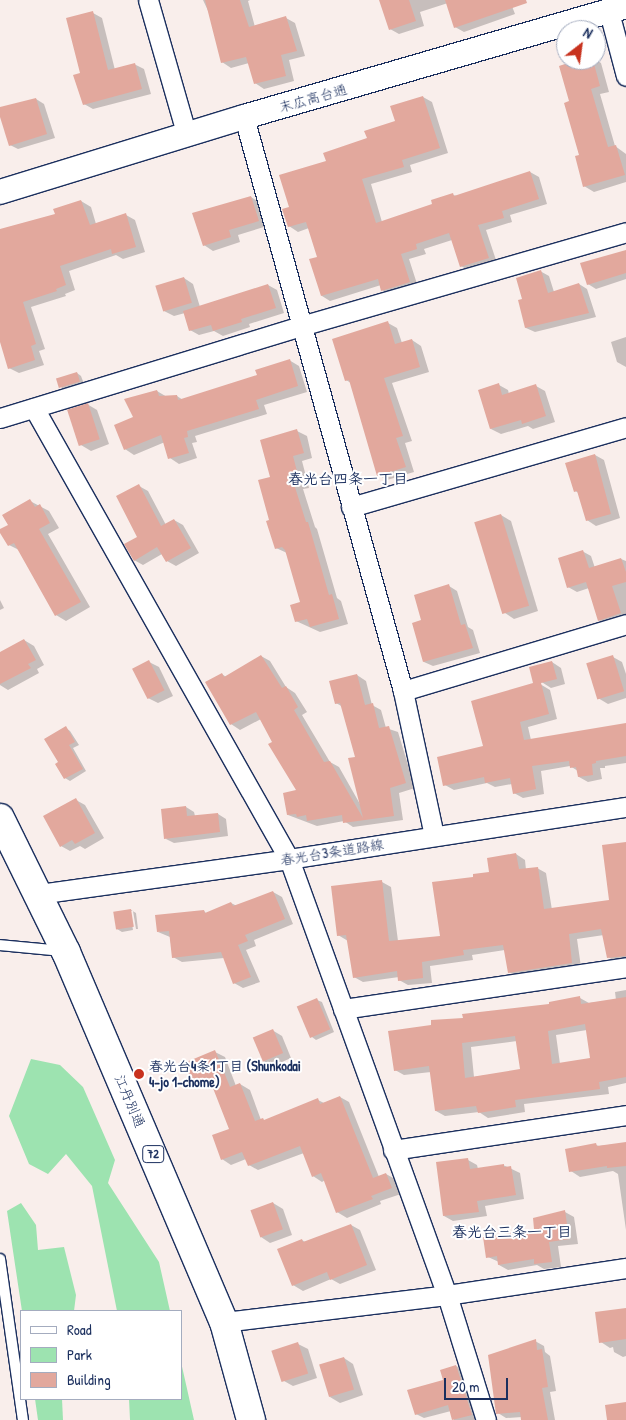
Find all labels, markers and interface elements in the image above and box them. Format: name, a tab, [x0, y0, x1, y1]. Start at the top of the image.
north arrow	[556, 20, 606, 70]
text: N	[580, 22, 596, 43]
street label: 末広高台通	[277, 80, 349, 116]
district label: 春光台四条一丁目	[288, 470, 408, 488]
street label: 春光台3条道路線	[279, 836, 385, 868]
place label: 春光台4条1丁目 (Shunkodai 4-jo 1-chome)	[149, 1058, 301, 1090]
marker: 春光台4条1丁目 (Shunkodai 4-jo 1-chome)	[133, 1068, 145, 1080]
street label: 江丹別通	[111, 1072, 149, 1130]
road number: 72	[142, 1144, 164, 1164]
district label: 春光台三条一丁目	[452, 1223, 572, 1241]
legend	[20, 1310, 182, 1400]
text: Road	[67, 1319, 92, 1340]
text: Park	[67, 1344, 92, 1365]
scale bar	[446, 1368, 510, 1400]
text: Building	[67, 1369, 111, 1390]
text: 20 m	[452, 1376, 479, 1397]

